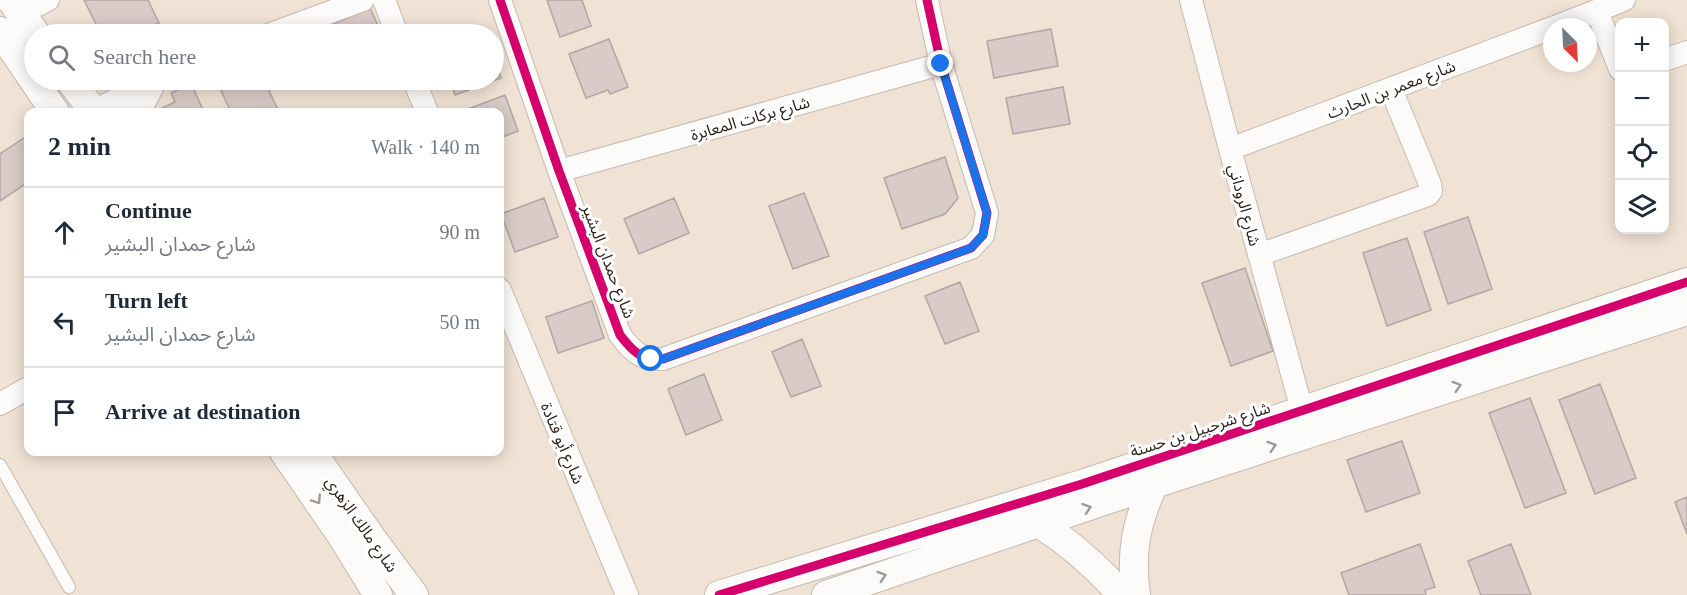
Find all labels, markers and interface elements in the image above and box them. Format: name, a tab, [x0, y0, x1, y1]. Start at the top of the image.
north arrow	[1543, 18, 1597, 72]
map controls	[1615, 18, 1669, 234]
button: +	[1615, 18, 1669, 72]
search box	[24, 24, 504, 90]
icon: search	[45, 41, 78, 74]
text: Search here	[93, 44, 196, 69]
route end	[927, 50, 953, 76]
street label: شارع معمر بن الحارث	[1325, 57, 1459, 126]
button: −	[1615, 72, 1669, 126]
street label: شارع بركات المعابرة	[689, 93, 813, 147]
button: locate	[1615, 126, 1669, 180]
text: 2 min	[48, 132, 111, 161]
text: Walk · 140 m	[371, 136, 480, 158]
street label: شارع الروداني	[1222, 162, 1264, 249]
button: layers	[1615, 180, 1669, 234]
text: Continue	[105, 198, 192, 223]
street label: شارع حمدان البشير	[575, 201, 638, 322]
icon: ahead	[48, 216, 81, 249]
text: 90 m	[439, 221, 480, 243]
text: شارع حمدان البشير	[105, 233, 256, 255]
text: Turn left	[105, 288, 188, 313]
icon: left	[48, 306, 81, 339]
text: 50 m	[439, 311, 480, 333]
text: شارع حمدان البشير	[105, 323, 256, 345]
route start	[637, 345, 663, 371]
one-way arrow	[1451, 380, 1462, 393]
icon: arrive	[48, 396, 81, 429]
text: Arrive at destination	[105, 399, 301, 424]
street label: شارع شرحبيل بن حسنة	[1128, 399, 1274, 464]
street label: شارع أبو قتادة	[534, 400, 588, 488]
one-way arrow	[1266, 441, 1277, 453]
street label: شارع مالك الزهري	[319, 473, 401, 578]
one-way arrow	[309, 494, 321, 504]
one-way arrow	[1081, 502, 1091, 515]
one-way arrow	[876, 571, 887, 584]

